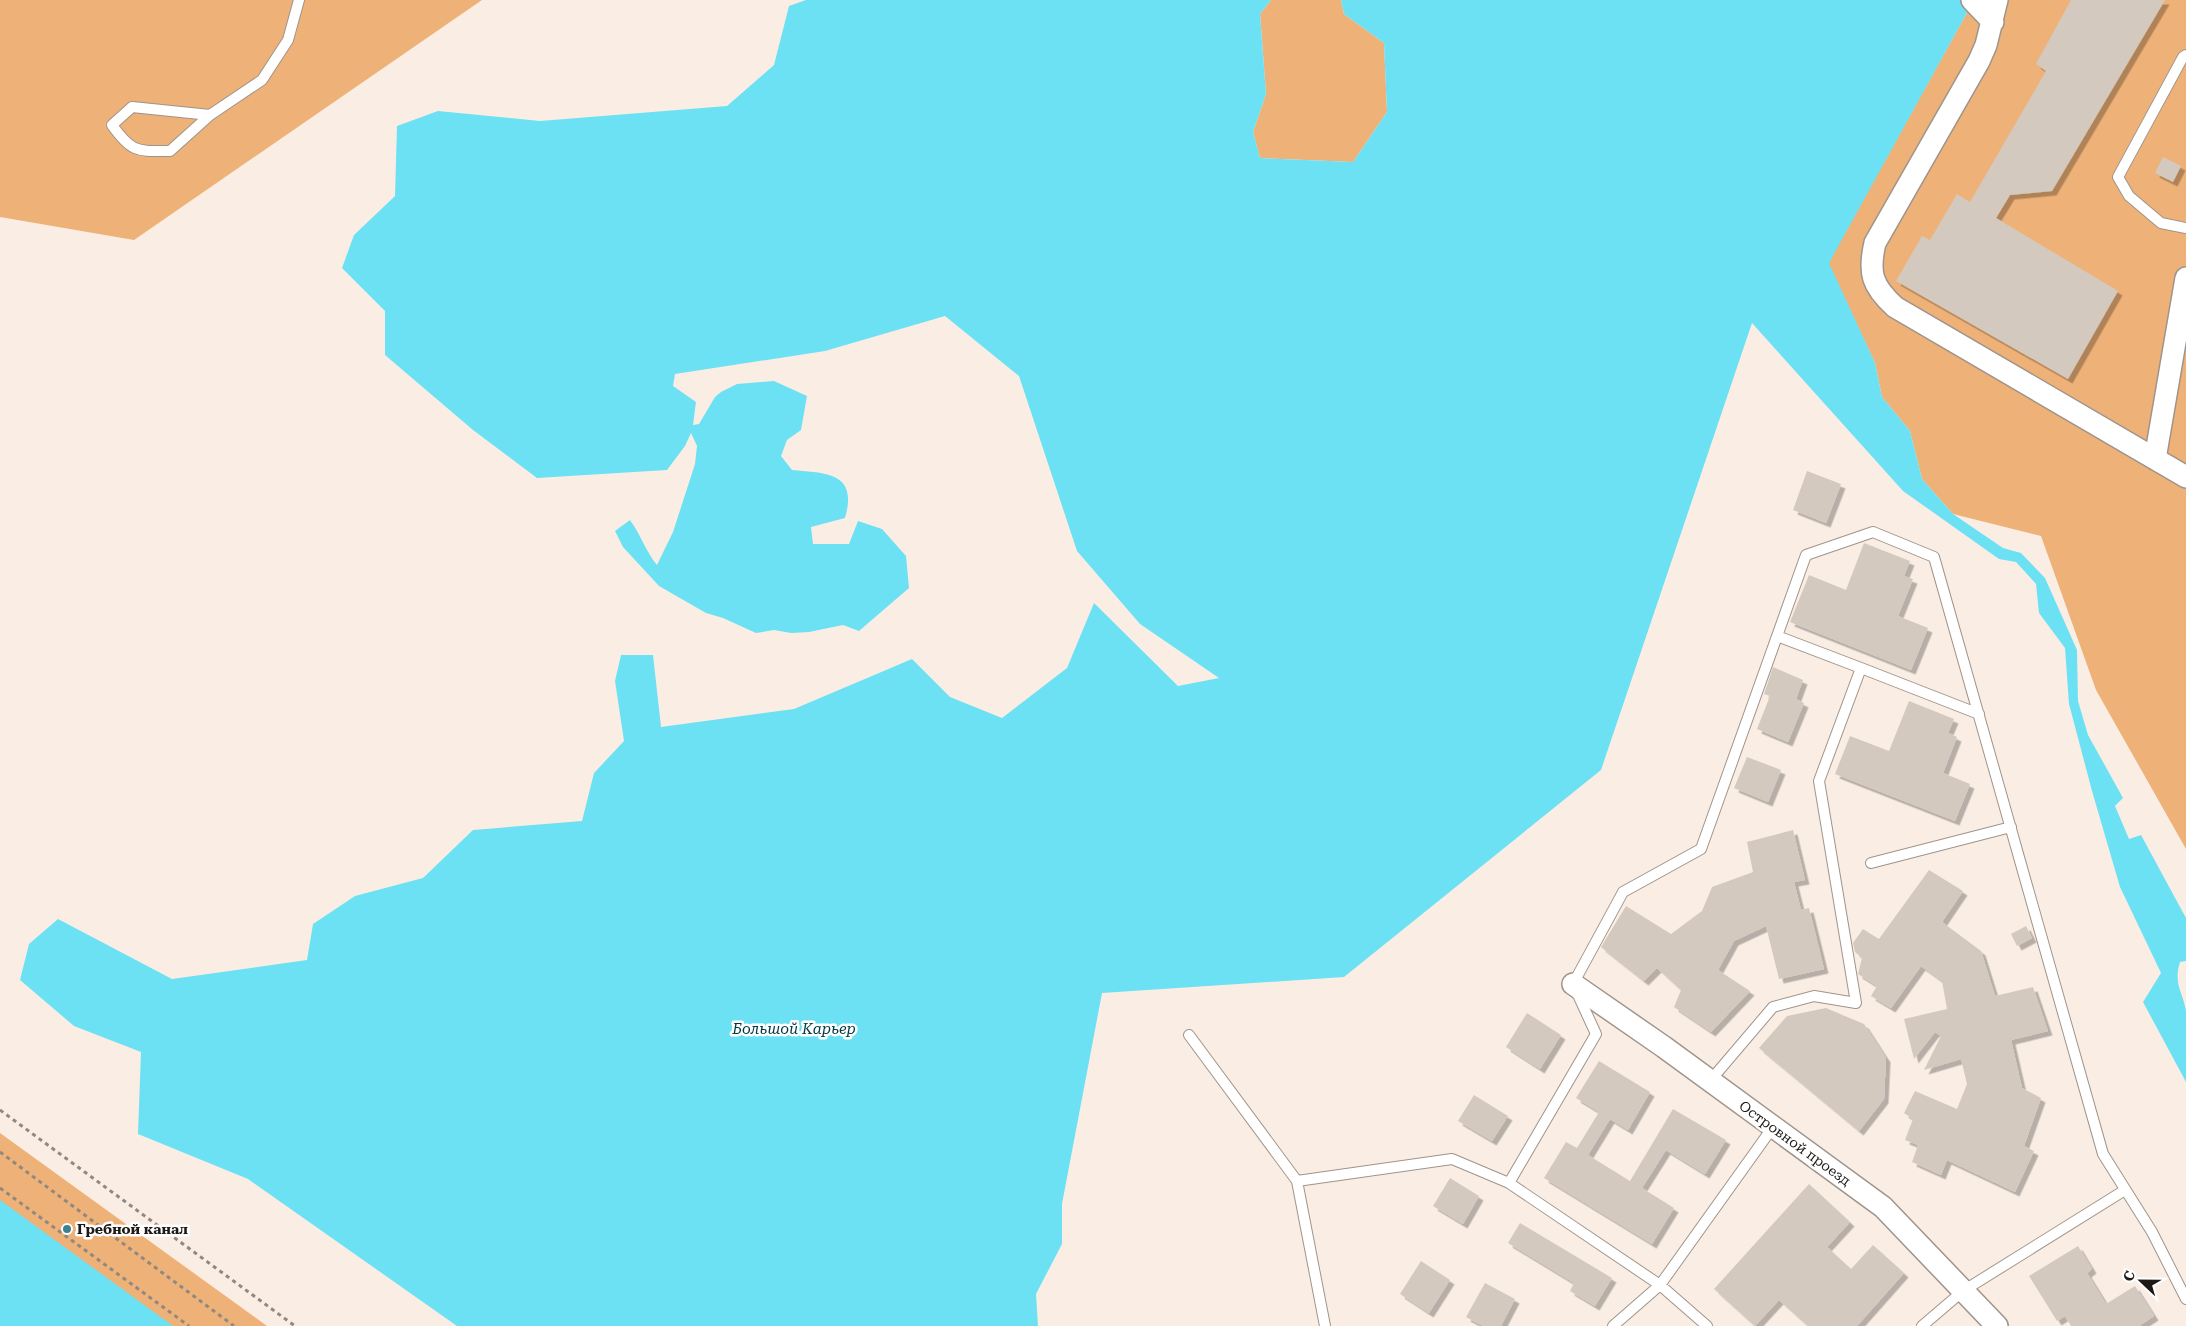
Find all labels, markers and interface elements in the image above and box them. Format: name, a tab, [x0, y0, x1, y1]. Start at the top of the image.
water label: Большой Карьер	[731, 1020, 856, 1038]
street label: Островной проезд	[1736, 1097, 1854, 1189]
place label: Гребной канал	[77, 1221, 188, 1237]
marker: Гребной канал	[61, 1223, 73, 1235]
north arrow	[2116, 1256, 2166, 1306]
text: С	[2120, 1268, 2138, 1284]

